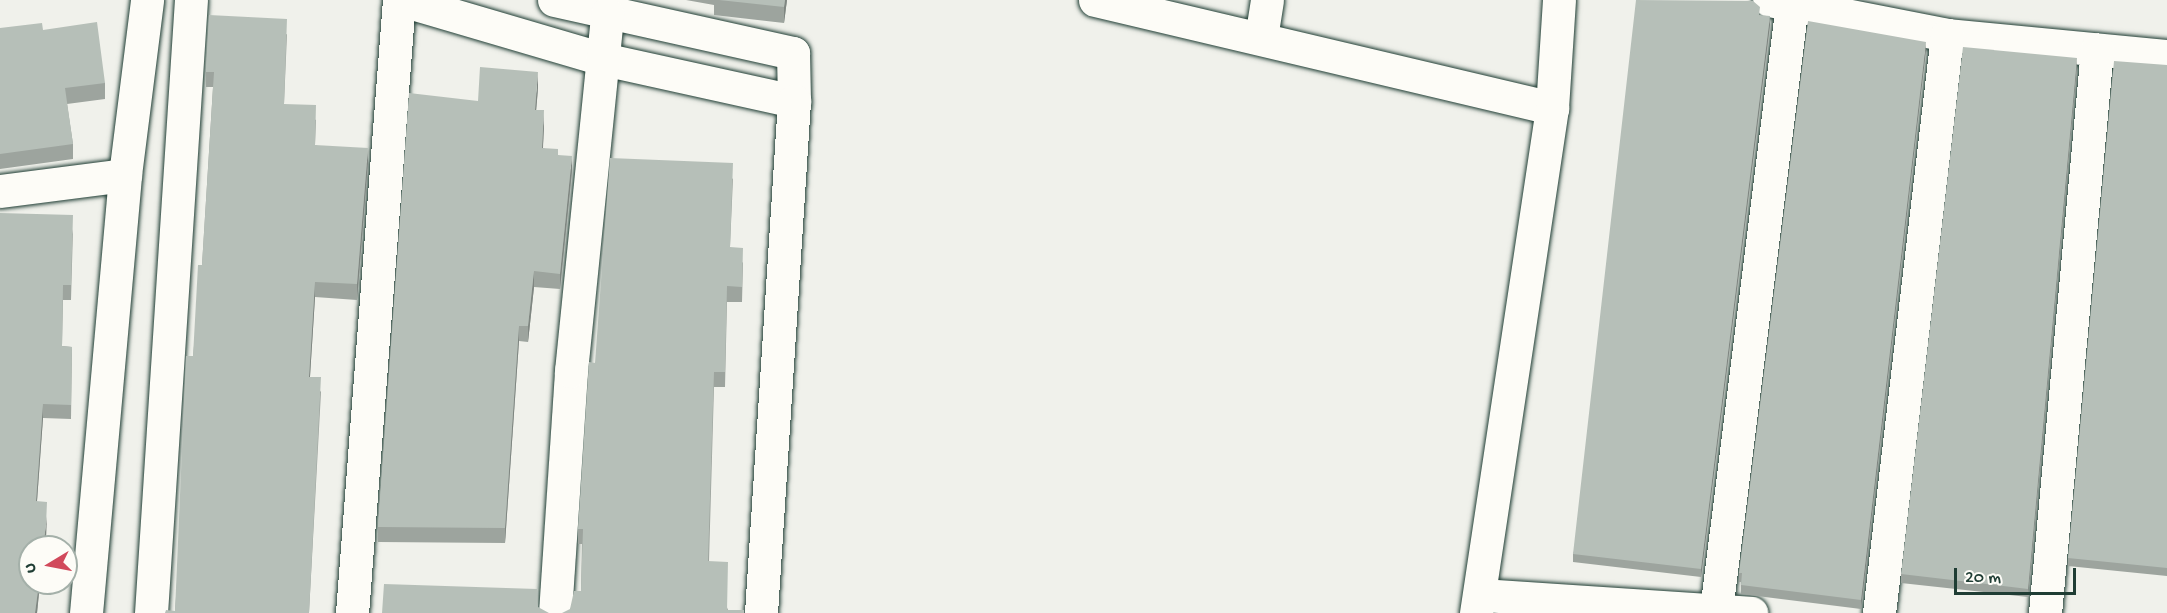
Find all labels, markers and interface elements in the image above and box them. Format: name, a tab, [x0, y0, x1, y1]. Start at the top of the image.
north arrow	[18, 535, 78, 595]
scale bar	[1957, 556, 2078, 594]
text: U	[22, 562, 42, 574]
text: 20 m	[1965, 568, 2001, 589]

